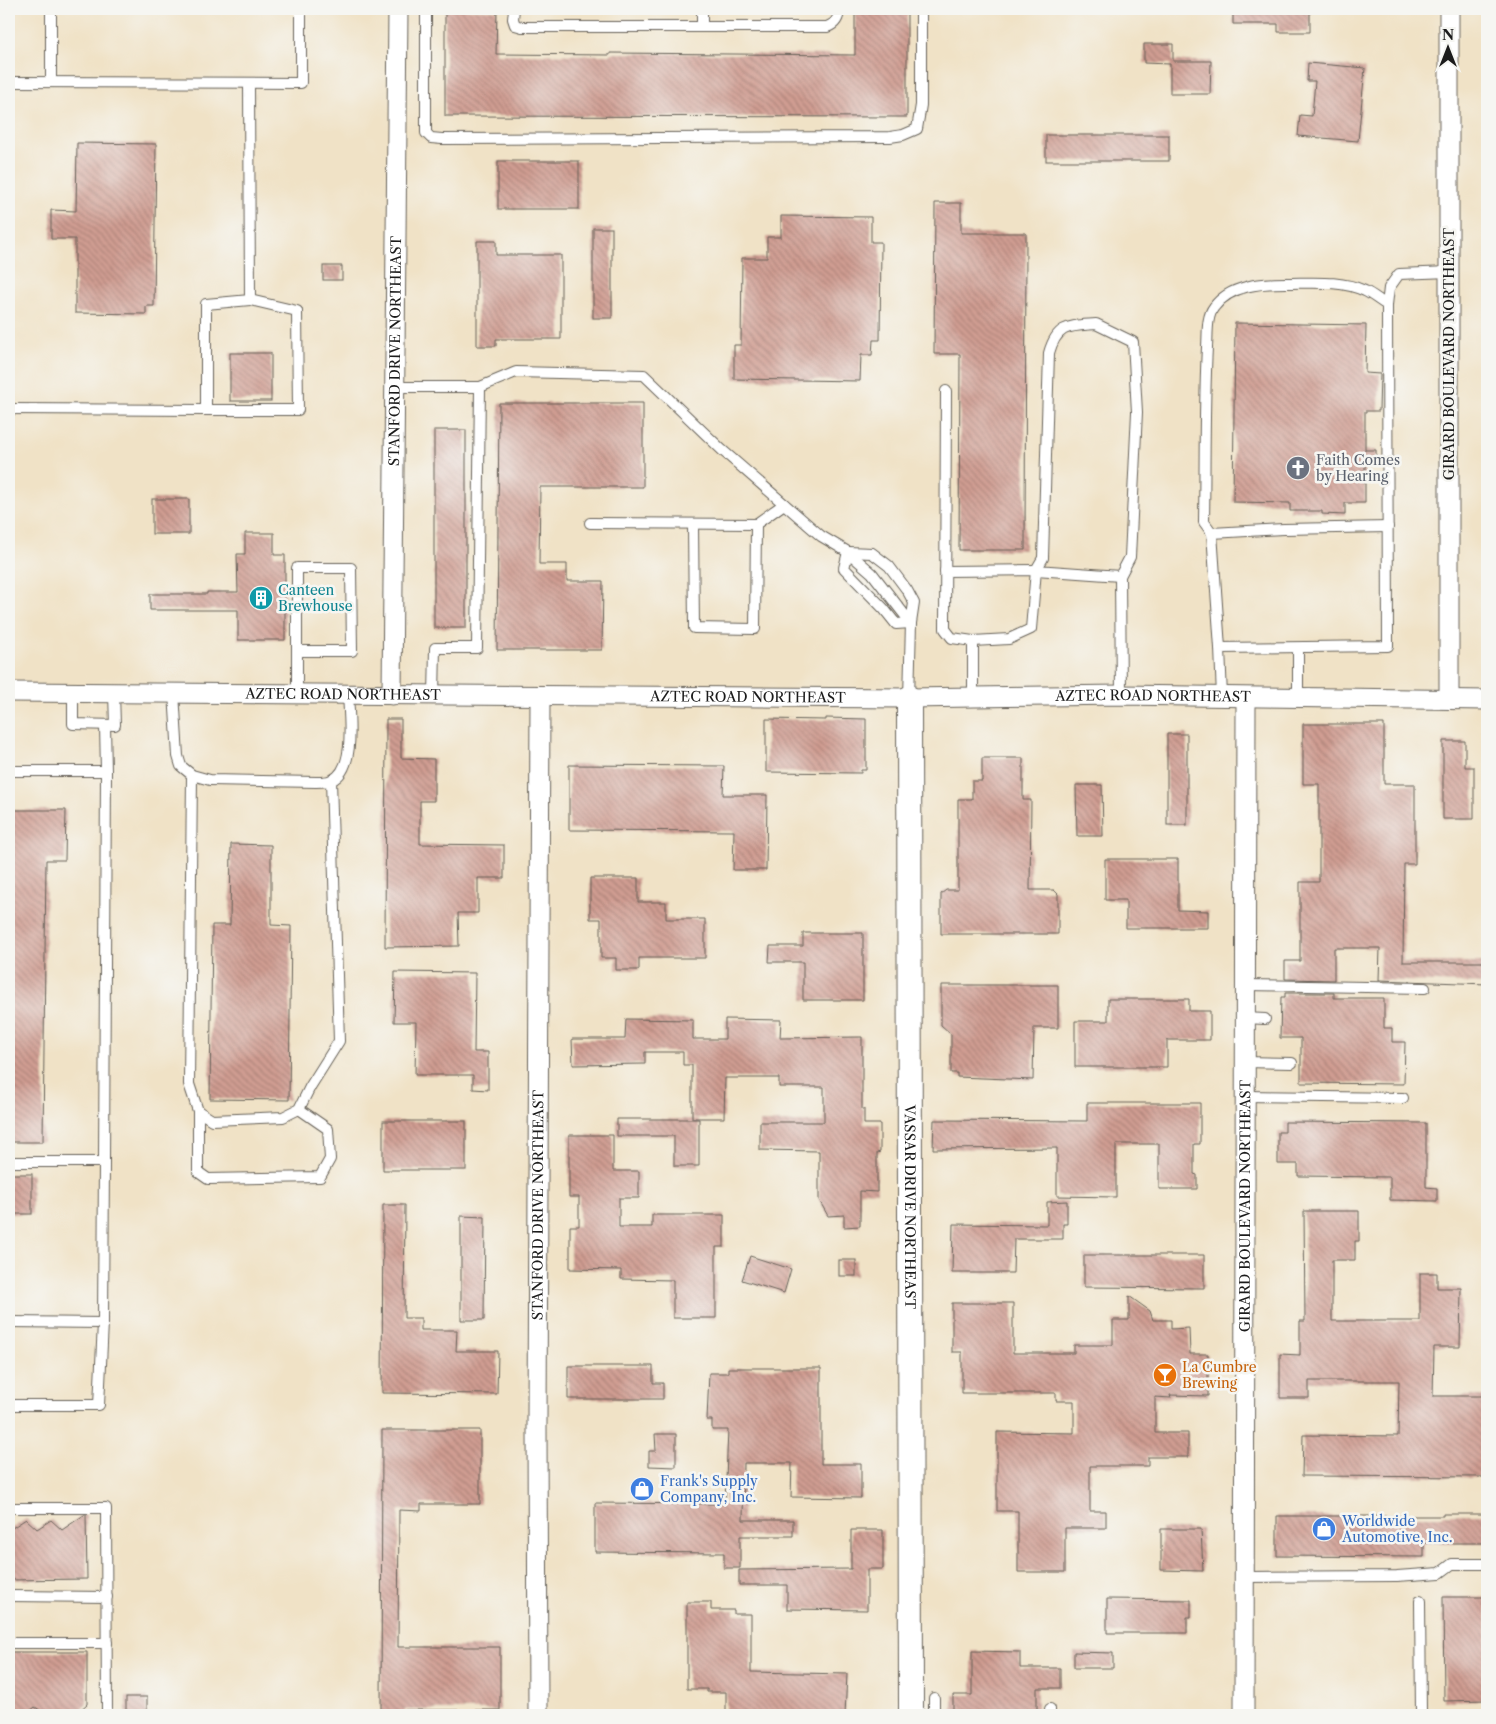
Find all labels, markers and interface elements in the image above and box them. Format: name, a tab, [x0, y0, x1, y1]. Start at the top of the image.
north arrow	[1424, 22, 1474, 72]
text: N	[1442, 26, 1454, 44]
street label: GIRARD BOULEVARD NORTHEAST	[1440, 227, 1458, 480]
street label: STANFORD DRIVE NORTHEAST	[385, 235, 405, 466]
place label: Faith Comes by Hearing	[1316, 451, 1400, 485]
church icon: Faith Comes by Hearing	[1285, 455, 1311, 481]
place label: Canteen Brewhouse	[278, 581, 353, 615]
building icon: Canteen Brewhouse	[248, 585, 274, 611]
street label: AZTEC ROAD NORTHEAST	[244, 685, 441, 704]
street label: AZTEC ROAD NORTHEAST	[1054, 686, 1251, 706]
street label: AZTEC ROAD NORTHEAST	[649, 687, 846, 707]
street label: GIRARD BOULEVARD NORTHEAST	[1236, 1079, 1254, 1332]
street label: STANFORD DRIVE NORTHEAST	[528, 1089, 547, 1320]
street label: VASSAR DRIVE NORTHEAST	[901, 1104, 919, 1310]
place label: La Cumbre Brewing	[1182, 1358, 1257, 1392]
bar icon: La Cumbre Brewing	[1152, 1362, 1178, 1388]
place label: Frank's Supply Company, Inc.	[660, 1472, 758, 1506]
shop icon: Frank's Supply Company, Inc.	[629, 1476, 655, 1502]
place label: Worldwide Automotive, Inc.	[1341, 1512, 1452, 1546]
shop icon: Worldwide Automotive, Inc.	[1311, 1516, 1337, 1542]

